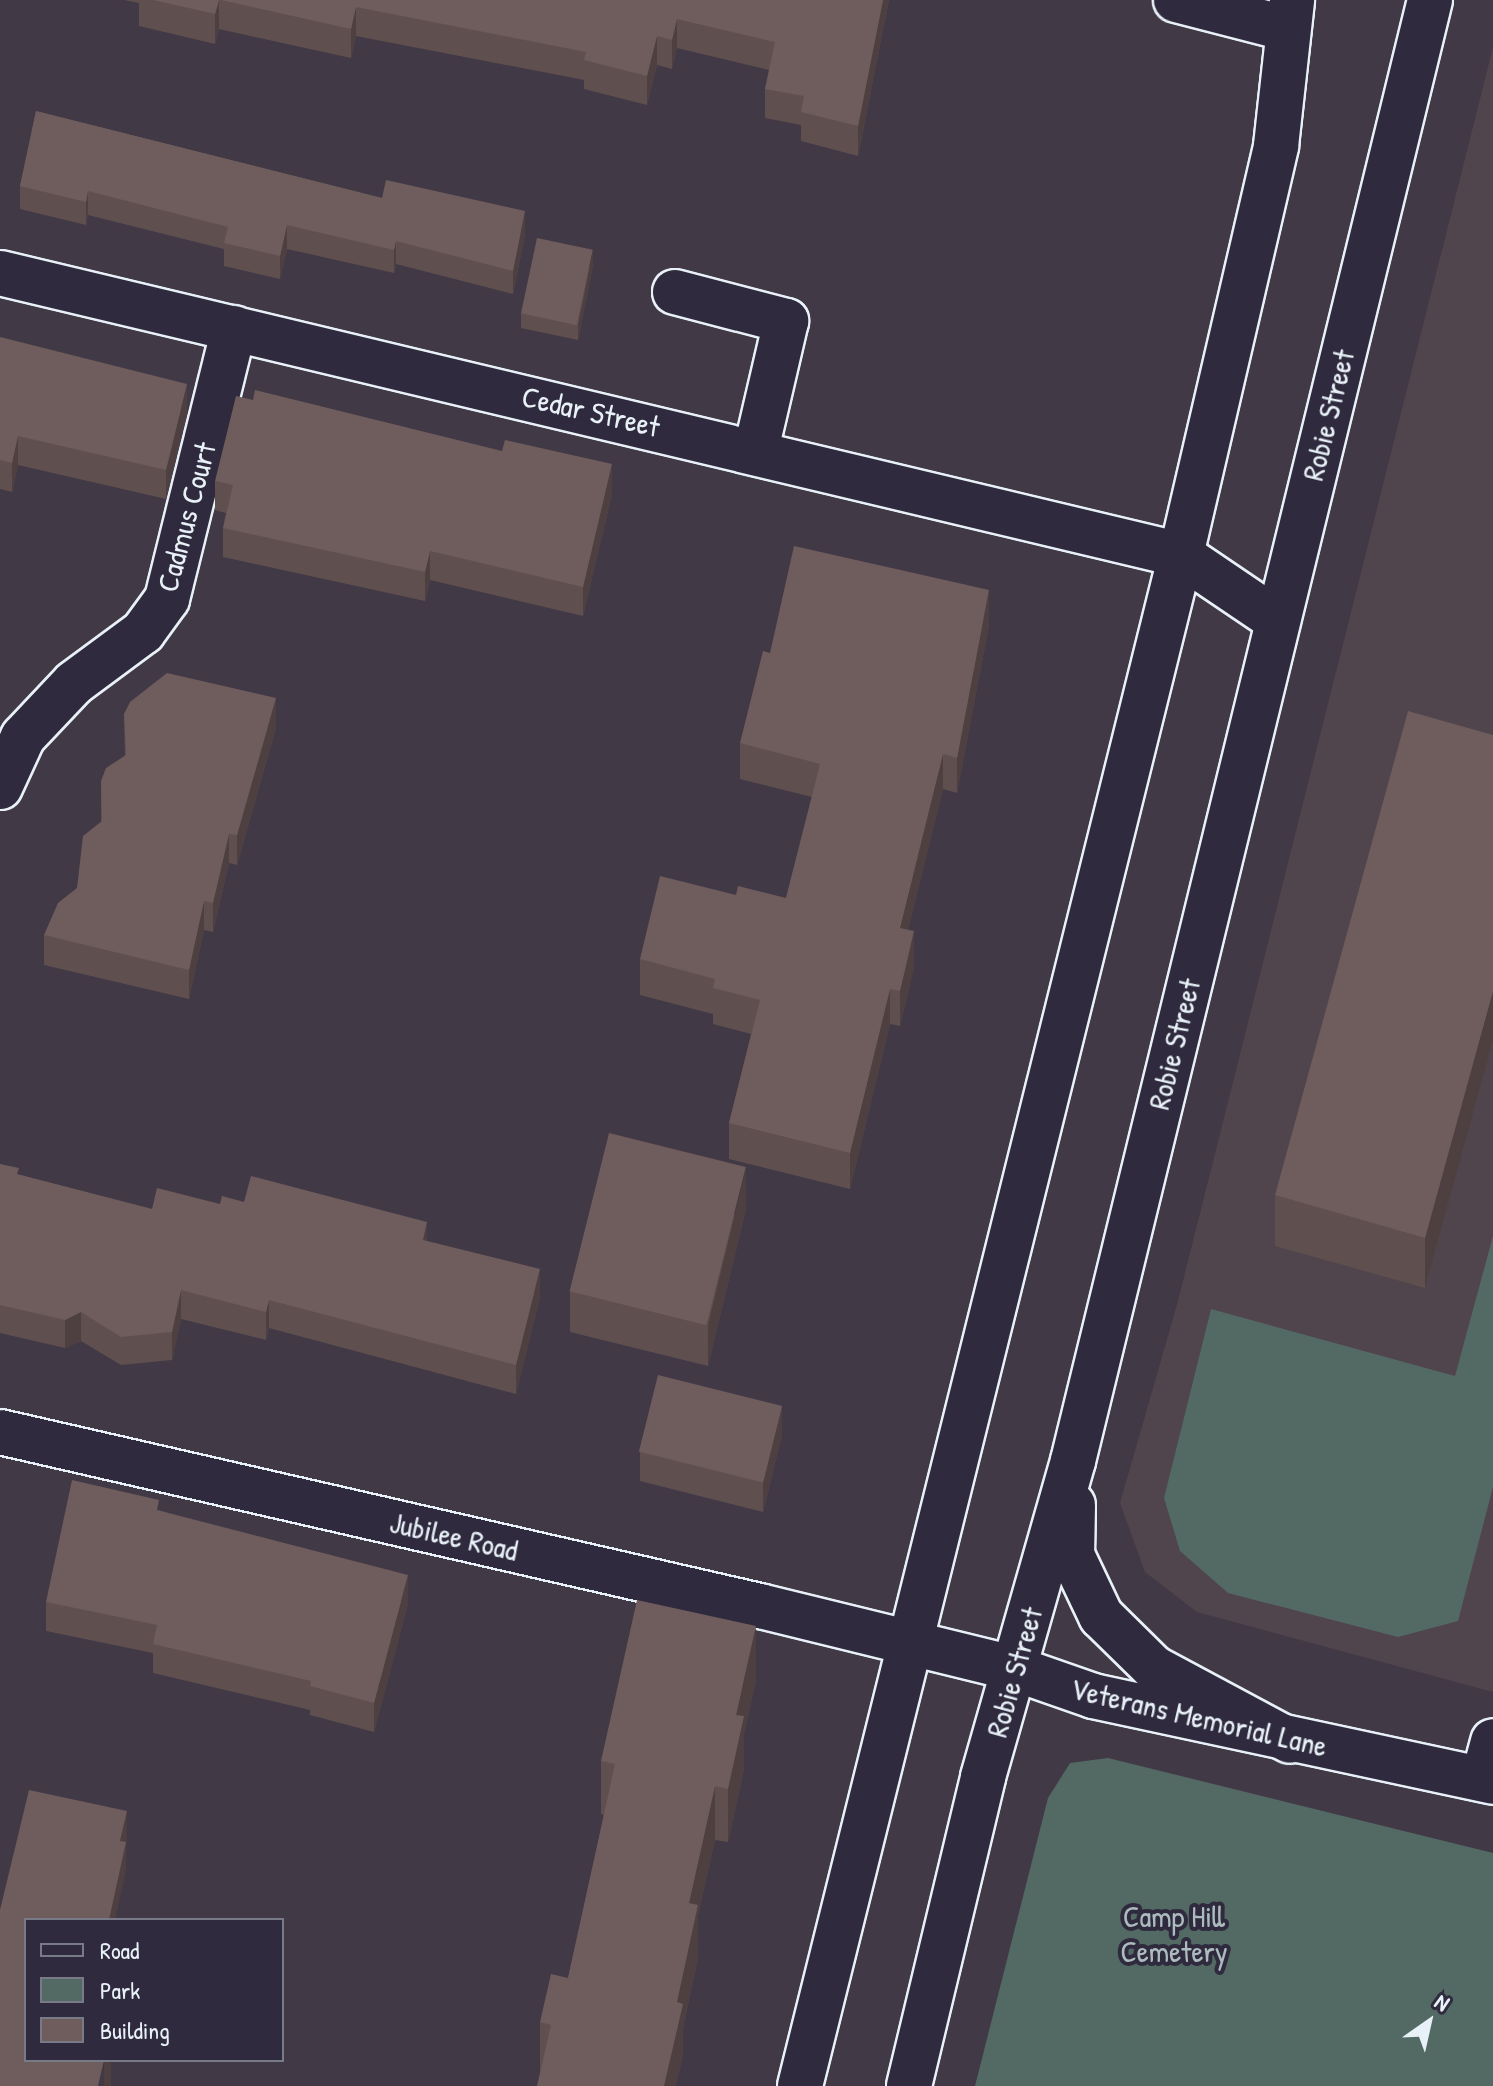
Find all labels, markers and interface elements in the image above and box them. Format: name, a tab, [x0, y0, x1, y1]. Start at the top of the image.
street label: Robie Street	[1294, 346, 1362, 484]
street label: Cedar Street	[519, 378, 663, 444]
street label: Cadmus Court	[149, 438, 223, 596]
street label: Robie Street	[1140, 975, 1208, 1113]
street label: Jubilee Road	[387, 1504, 521, 1568]
street label: Robie Street	[978, 1603, 1050, 1741]
street label: Veterans Memorial Lane	[1067, 1670, 1331, 1764]
park label: Camp Hill Cemetery	[1120, 1898, 1228, 1968]
legend	[24, 1918, 284, 2062]
text: Road	[100, 1934, 139, 1966]
text: Park	[100, 1974, 140, 2006]
north arrow	[1389, 1982, 1469, 2062]
text: N	[1429, 1986, 1456, 2018]
text: Building	[100, 2014, 170, 2046]

